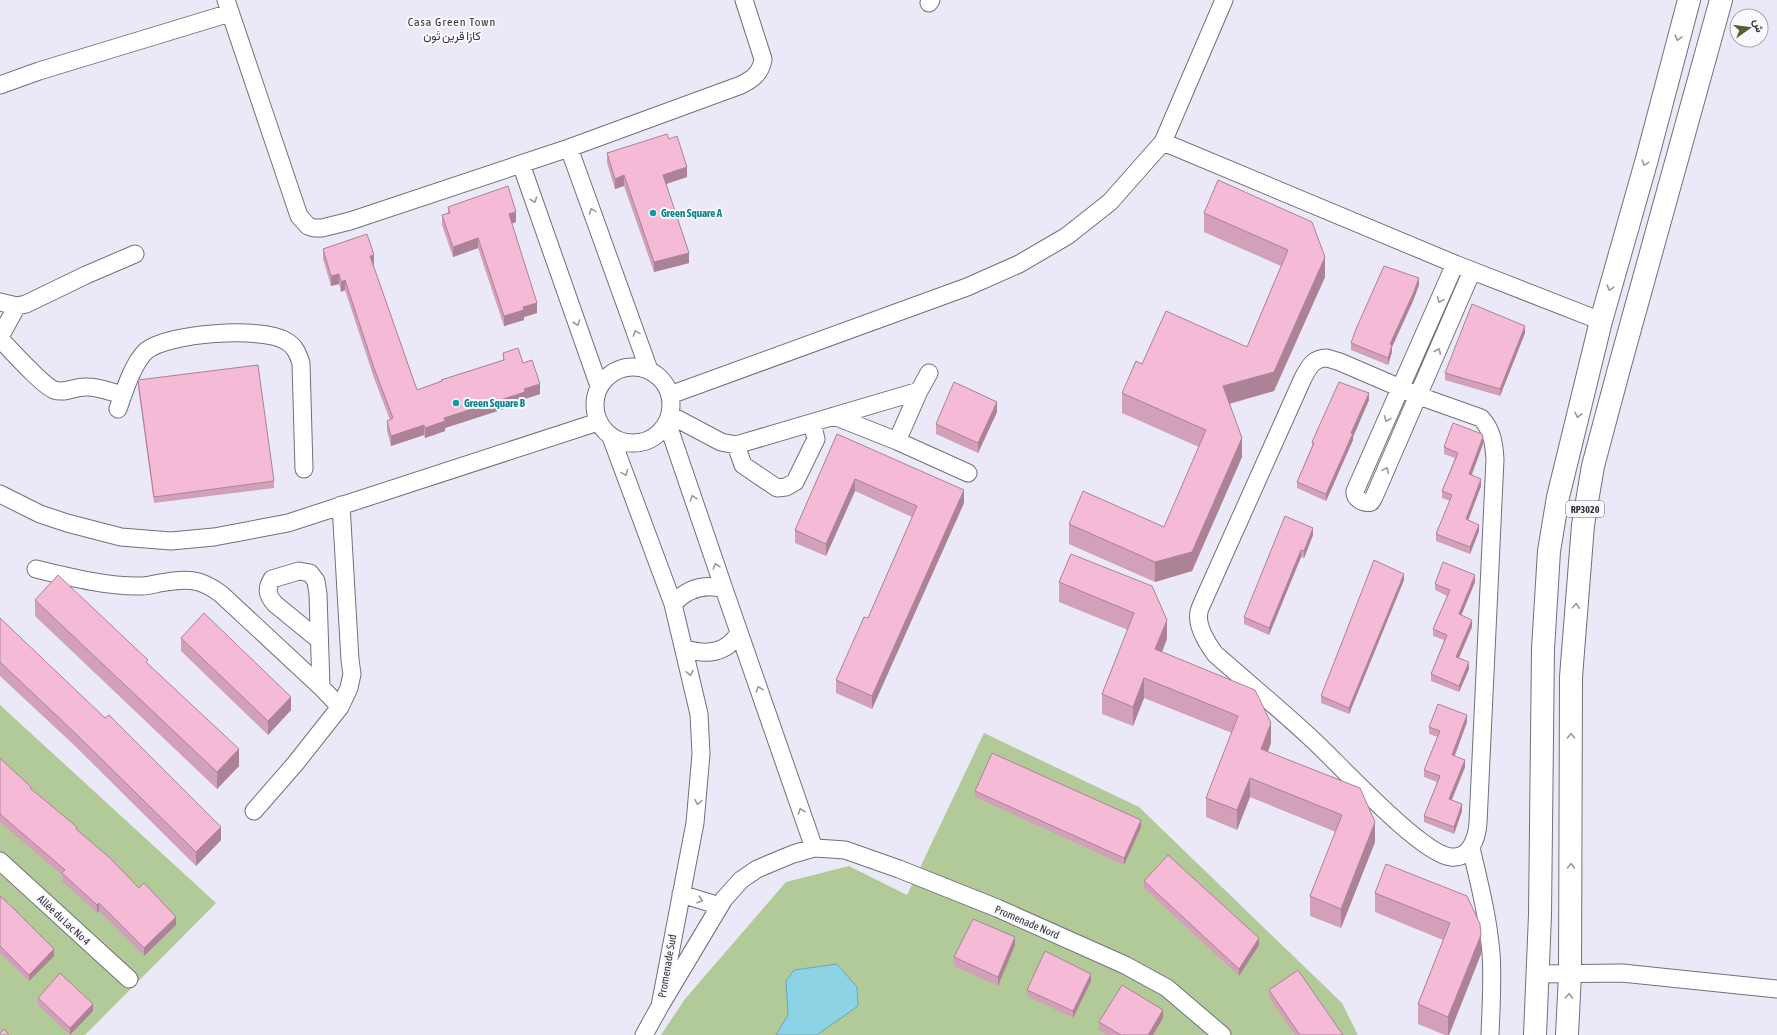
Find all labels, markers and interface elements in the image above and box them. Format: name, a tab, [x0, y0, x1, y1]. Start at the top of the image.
north arrow	[1729, 8, 1769, 48]
district label: Casa Green Town كازا قرين تَون	[408, 15, 496, 44]
text: ش	[1750, 18, 1766, 34]
one-way arrow	[1675, 34, 1683, 41]
one-way arrow	[1642, 160, 1650, 167]
one-way arrow	[529, 197, 537, 204]
one-way arrow	[588, 207, 597, 214]
place label: Green Square A	[661, 207, 723, 219]
marker: Green Square A	[648, 208, 658, 218]
one-way arrow	[1606, 285, 1615, 292]
one-way arrow	[1436, 297, 1444, 304]
one-way arrow	[572, 319, 581, 326]
one-way arrow	[632, 330, 640, 337]
one-way arrow	[1433, 348, 1441, 355]
place label: Green Square B	[464, 397, 526, 409]
marker: Green Square B	[451, 398, 461, 408]
one-way arrow	[1575, 411, 1583, 418]
one-way arrow	[1384, 415, 1392, 423]
one-way arrow	[1381, 467, 1389, 474]
one-way arrow	[620, 470, 629, 477]
one-way arrow	[689, 495, 698, 502]
road number: RP3020	[1566, 501, 1604, 517]
one-way arrow	[712, 563, 721, 570]
one-way arrow	[1572, 603, 1580, 609]
one-way arrow	[686, 670, 694, 676]
one-way arrow	[755, 685, 763, 692]
one-way arrow	[1567, 733, 1575, 739]
one-way arrow	[694, 799, 703, 805]
one-way arrow	[797, 808, 806, 815]
one-way arrow	[1567, 863, 1575, 869]
street label: Allée du Lac No 4	[35, 892, 93, 948]
one-way arrow	[697, 895, 704, 904]
street label: Promenade Nord	[993, 903, 1061, 941]
street label: Promenade Sud	[656, 933, 678, 999]
one-way arrow	[1564, 993, 1573, 999]

